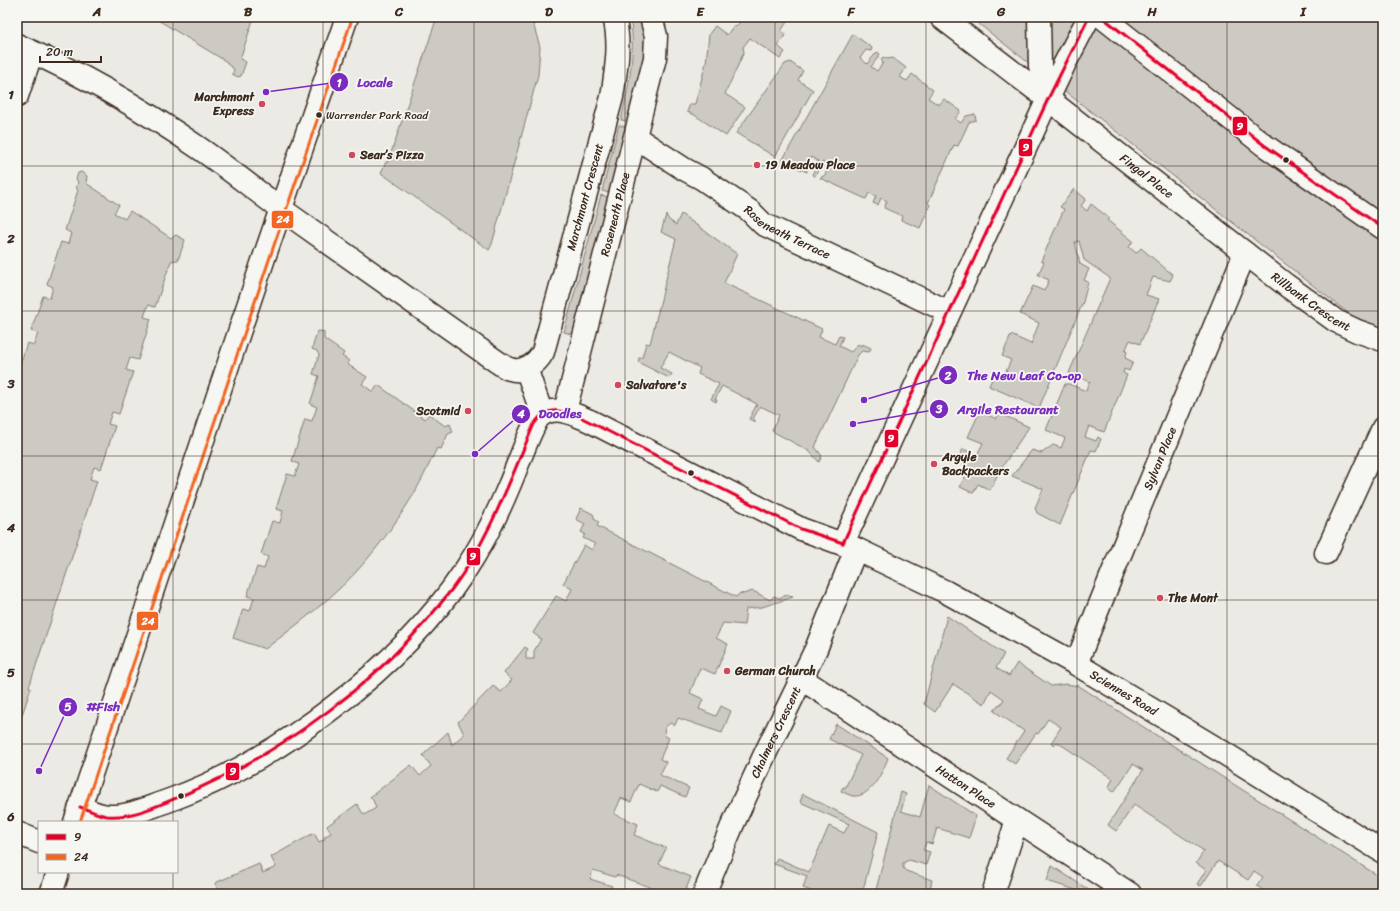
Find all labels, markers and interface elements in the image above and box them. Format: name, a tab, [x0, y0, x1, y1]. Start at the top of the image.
text: A	[92, 0, 101, 23]
text: B	[244, 0, 253, 23]
text: C	[394, 0, 404, 23]
text: D	[545, 0, 553, 23]
text: E	[696, 0, 705, 23]
text: F	[846, 0, 855, 23]
text: G	[996, 0, 1006, 23]
text: H	[1146, 0, 1157, 23]
text: I	[1299, 0, 1307, 23]
scale bar	[40, 38, 101, 64]
text: 20 m	[46, 41, 73, 63]
callout: Locale	[329, 70, 401, 95]
text: Locale	[357, 71, 394, 94]
text: 1	[336, 72, 342, 94]
text: 1	[8, 83, 14, 106]
place label: Marchmont Express	[193, 86, 255, 122]
marker: Marchmont Express	[257, 99, 267, 109]
place label: Warrender Park Road	[326, 106, 429, 125]
marker: Warrender Park Road	[314, 110, 324, 120]
line badge: 9	[1232, 116, 1248, 136]
text: 9	[1237, 117, 1244, 136]
line badge: 9	[1018, 138, 1033, 157]
text: 9	[1023, 138, 1030, 157]
street label: Marchmont Crescent	[560, 141, 610, 253]
place label: Sear’s Pizza	[359, 144, 424, 166]
street label: Fingal Place	[1115, 148, 1179, 204]
marker: Sear’s Pizza	[347, 150, 357, 160]
place label: 19 Meadow Place	[765, 154, 856, 176]
unlabelled marker	[1281, 155, 1291, 165]
marker: 19 Meadow Place	[752, 160, 762, 170]
street label: Roseneath Place	[594, 170, 637, 259]
street label: Roseneath Terrace	[739, 199, 834, 265]
line badge: 24	[271, 210, 294, 229]
text: 24	[275, 210, 290, 229]
text: 2	[6, 227, 15, 250]
street label: Rillbank Crescent	[1266, 266, 1355, 338]
callout: The New Leaf Co-op	[938, 363, 1089, 388]
text: The New Leaf Co-op	[967, 364, 1081, 387]
text: 2	[944, 365, 952, 387]
text: 3	[6, 372, 15, 395]
place label: Salvatore's	[625, 374, 687, 396]
marker: Salvatore's	[613, 380, 623, 390]
callout: Argile Restaurant	[929, 397, 1067, 422]
text: 3	[935, 398, 943, 420]
text: Argile Restaurant	[956, 398, 1059, 421]
place label: Scotmid	[415, 400, 462, 422]
callout: Doodles	[511, 401, 590, 426]
text: Doodles	[538, 402, 582, 425]
text: 4	[516, 403, 525, 425]
marker: Scotmid	[463, 406, 473, 416]
street label: Sylvan Place	[1137, 423, 1183, 494]
line badge: 9	[884, 429, 899, 448]
text: 9	[888, 429, 895, 448]
place label: Argyle Backpackers	[941, 446, 1009, 482]
marker: Argyle Backpackers	[929, 459, 939, 469]
unlabelled marker	[686, 468, 696, 478]
text: 4	[6, 516, 16, 539]
line badge: 9	[466, 547, 481, 566]
text: 9	[470, 547, 477, 566]
place label: The Mont	[1168, 587, 1219, 609]
marker: The Mont	[1155, 593, 1165, 603]
line badge: 24	[136, 611, 159, 631]
text: 24	[140, 612, 155, 631]
place label: German Church	[734, 660, 817, 682]
text: 5	[7, 661, 15, 684]
street label: Sciennes Road	[1085, 664, 1163, 722]
marker: German Church	[722, 666, 732, 676]
street label: Chalmers Crescent	[744, 682, 807, 782]
callout: #Fish	[58, 694, 128, 719]
text: #Fish	[86, 695, 120, 718]
text: 5	[64, 696, 72, 718]
street label: Hatton Place	[931, 758, 1001, 815]
line badge: 9	[225, 762, 240, 781]
text: 9	[230, 762, 237, 781]
unlabelled marker	[176, 791, 186, 801]
text: 6	[6, 805, 15, 828]
legend	[38, 821, 178, 873]
text: 9	[74, 826, 81, 848]
text: 24	[74, 846, 89, 868]

